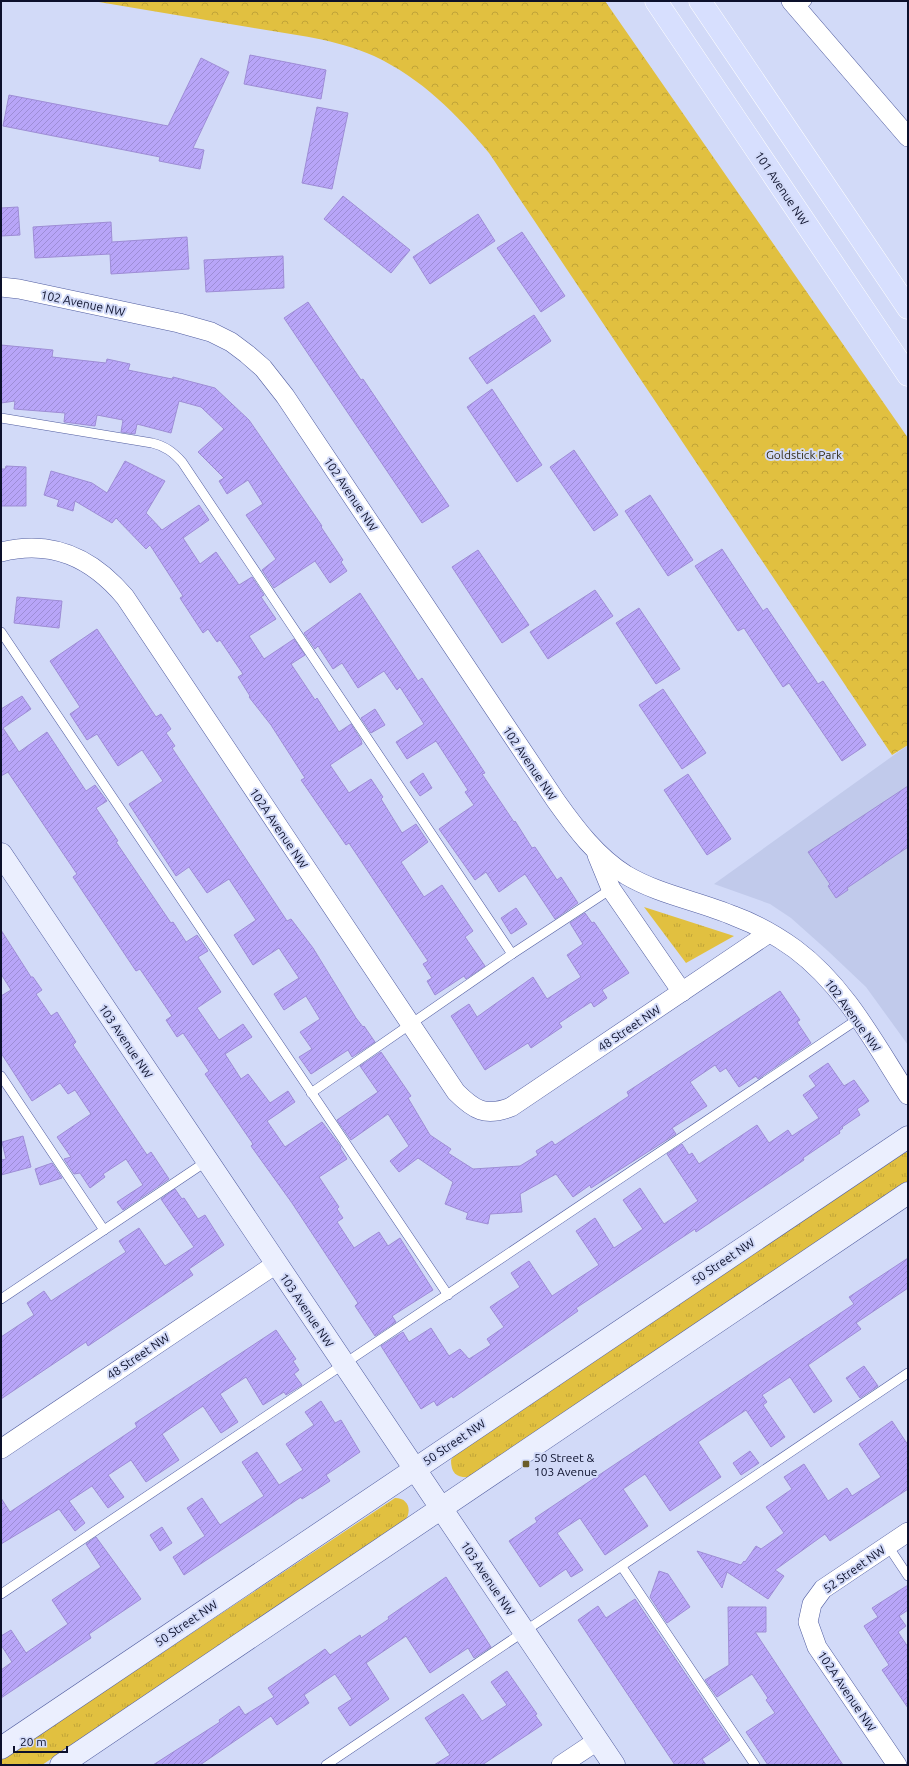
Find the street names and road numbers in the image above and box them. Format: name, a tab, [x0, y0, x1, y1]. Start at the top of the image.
street label: 101 Avenue NW	[753, 149, 811, 227]
street label: 102 Avenue NW	[40, 288, 126, 318]
street label: 102 Avenue NW	[322, 455, 380, 533]
street label: 102 Avenue NW	[501, 724, 559, 802]
street label: 102A Avenue NW	[247, 786, 311, 870]
street label: 102 Avenue NW	[822, 976, 884, 1054]
street label: 103 Avenue NW	[97, 1002, 155, 1080]
street label: 48 Street NW	[595, 1002, 663, 1054]
street label: 50 Street NW	[689, 1235, 757, 1287]
street label: 103 Avenue NW	[278, 1271, 336, 1349]
street label: 48 Street NW	[104, 1330, 172, 1382]
street label: 50 Street NW	[420, 1416, 488, 1468]
street label: 103 Avenue NW	[459, 1539, 517, 1617]
street label: 52 Street NW	[821, 1543, 887, 1595]
street label: 50 Street NW	[152, 1597, 220, 1649]
street label: 102A Avenue NW	[815, 1649, 879, 1733]

